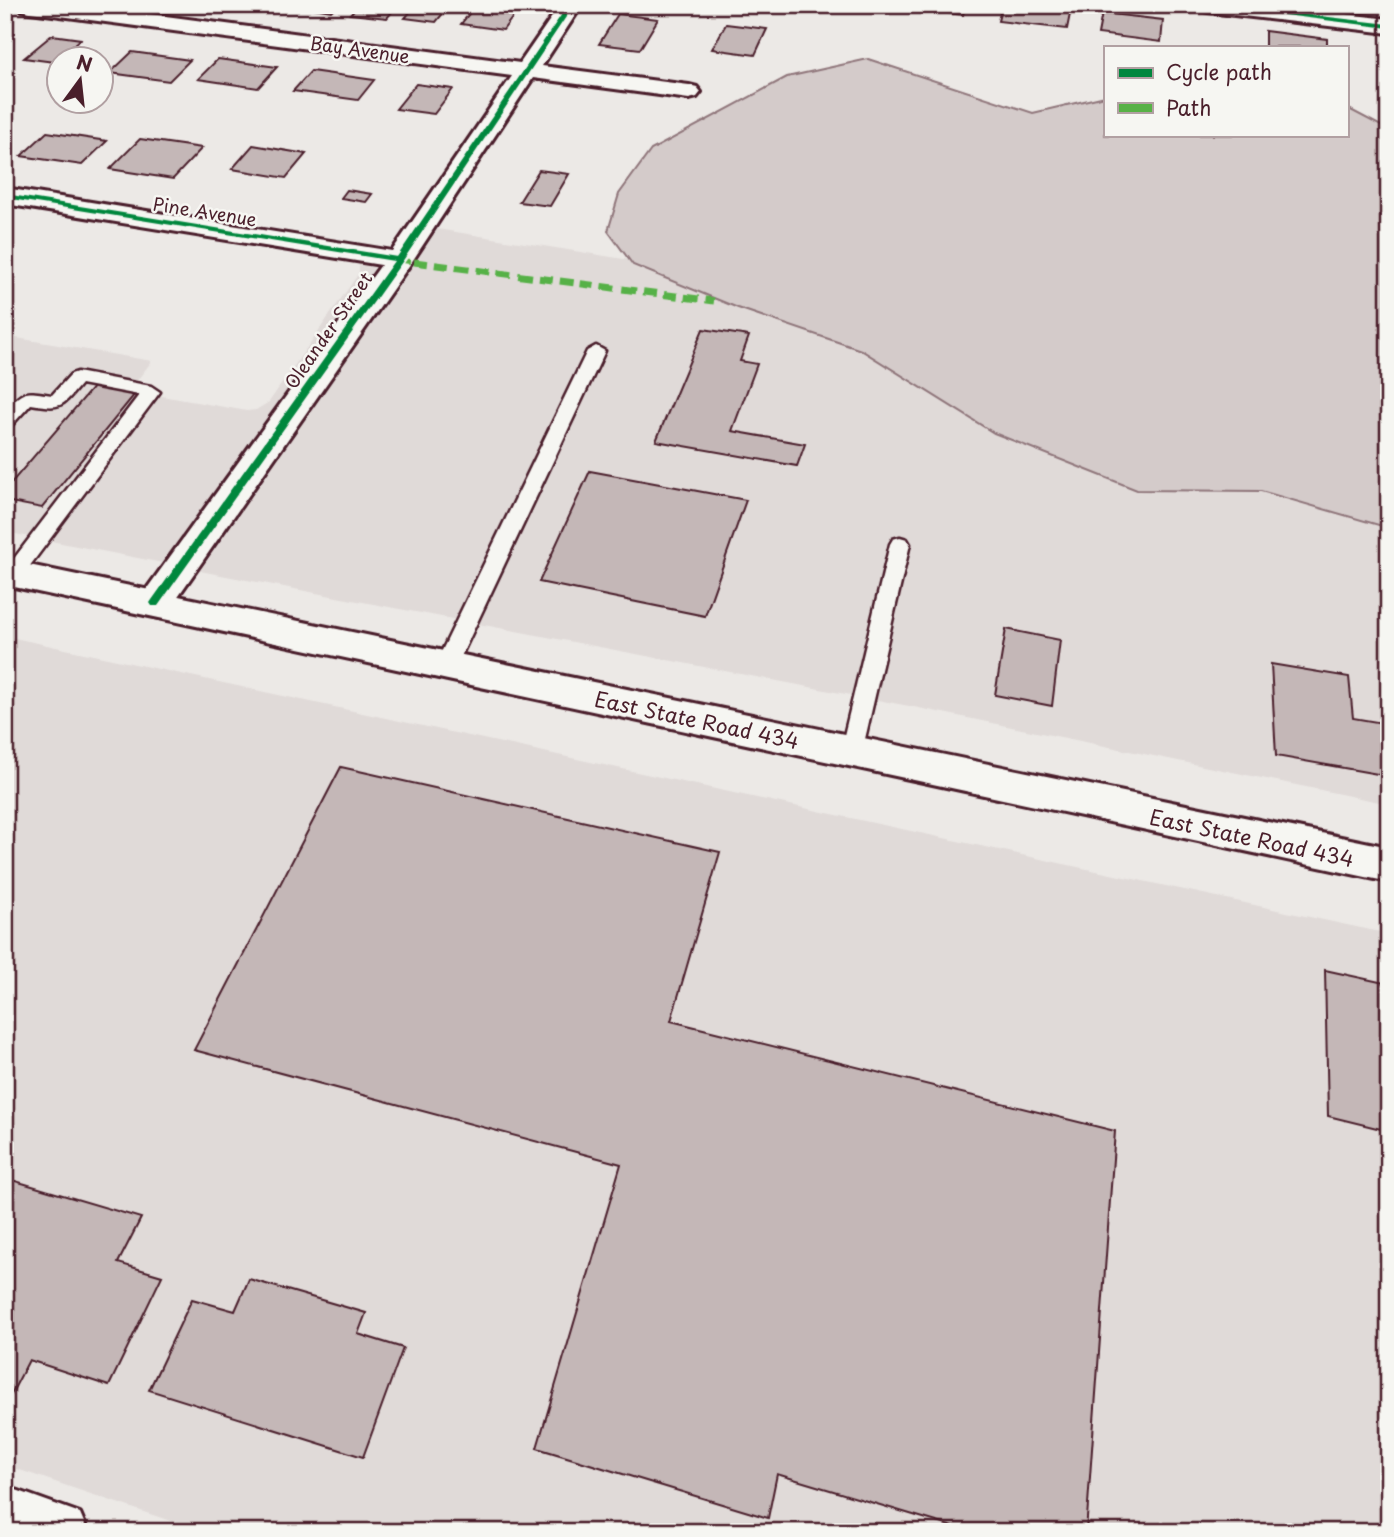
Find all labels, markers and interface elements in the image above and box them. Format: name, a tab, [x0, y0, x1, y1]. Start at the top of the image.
street label: Bay Avenue	[308, 29, 412, 69]
north arrow	[46, 46, 116, 116]
legend	[1104, 46, 1348, 136]
text: N	[74, 47, 96, 78]
text: Cycle path	[1166, 55, 1272, 87]
text: Path	[1166, 91, 1211, 123]
street label: Pine Avenue	[151, 189, 259, 233]
street label: Oleander Street	[278, 266, 378, 394]
street label: East State Road 434	[592, 682, 802, 756]
street label: East State Road 434	[1147, 800, 1357, 874]

